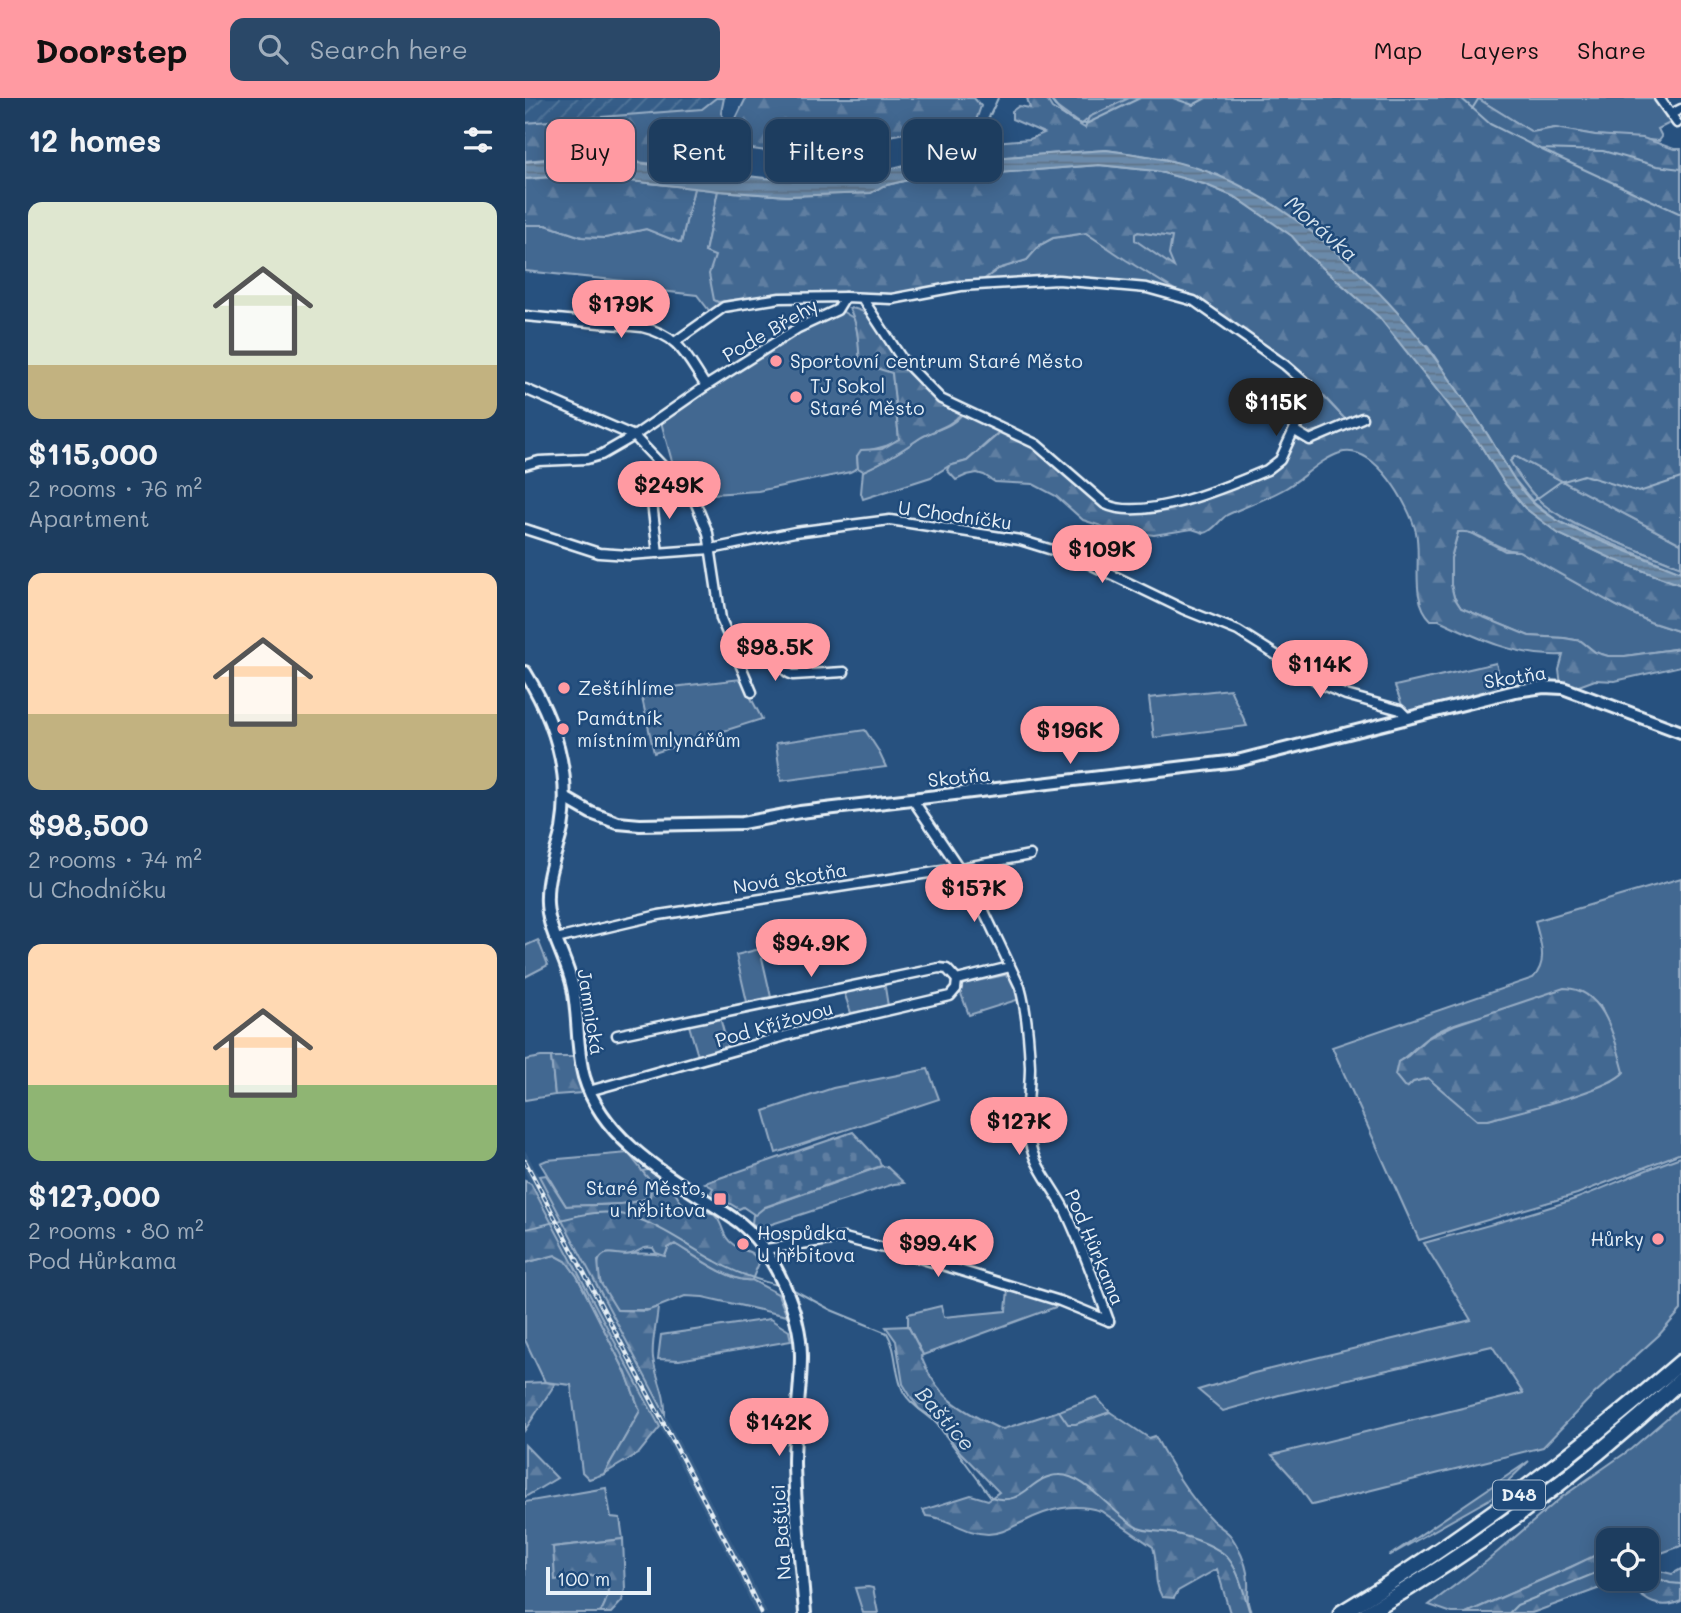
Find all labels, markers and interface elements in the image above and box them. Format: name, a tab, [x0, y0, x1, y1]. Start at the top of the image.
search box	[230, 18, 720, 81]
text: Doorstep	[35, 28, 188, 71]
icon: search	[254, 30, 292, 68]
text: Search here	[310, 32, 468, 66]
text: Map	[1374, 34, 1422, 65]
text: Layers	[1460, 34, 1539, 65]
text: Share	[1577, 34, 1646, 65]
chip: Buy	[546, 119, 635, 182]
chip: Rent	[649, 119, 751, 182]
chip: Filters	[765, 119, 889, 182]
chip: New	[903, 119, 1002, 182]
text: 12 homes	[28, 120, 161, 160]
icon: filters	[459, 121, 497, 159]
water label: Morávka	[1280, 189, 1364, 267]
icon: home	[200, 248, 326, 374]
pin: $179K	[572, 280, 670, 340]
text: $179K	[588, 288, 654, 318]
street label: Pode Břehy	[717, 292, 822, 367]
place label: Sportovní centrum Staré Město	[790, 348, 1083, 373]
marker: Sportovní centrum Staré Město	[768, 353, 784, 369]
place label: TJ Sokol Staré Město	[810, 373, 924, 420]
pin: $115K	[1227, 378, 1325, 438]
text: $115K	[1244, 386, 1308, 416]
marker: TJ Sokol Staré Město	[788, 389, 804, 405]
text: $115,000	[28, 433, 158, 473]
pin: $249K	[620, 462, 718, 521]
text: $249K	[634, 469, 704, 499]
text: 2 rooms · 76 m²	[28, 473, 202, 503]
street label: U Chodníčku	[897, 494, 1014, 535]
text: Apartment	[28, 503, 150, 533]
pin: $109K	[1053, 526, 1151, 585]
text: $109K	[1068, 533, 1136, 563]
icon: home	[200, 619, 326, 745]
pin: $98.5K	[718, 624, 832, 683]
text: $98.5K	[736, 631, 814, 661]
pin: $114K	[1271, 640, 1369, 700]
text: $114K	[1288, 648, 1352, 678]
street label: Skotňa	[1482, 659, 1548, 694]
place label: Zeštíhlíme	[578, 675, 674, 700]
marker: Zeštíhlíme	[556, 680, 572, 696]
place label: Památník místním mlynářům	[577, 705, 741, 752]
pin: $196K	[1021, 706, 1119, 766]
text: $196K	[1036, 714, 1104, 744]
marker: Památník místním mlynářům	[555, 721, 571, 737]
street label: Skotňa	[926, 761, 991, 792]
text: $98,500	[28, 804, 148, 844]
text: 2 rooms · 74 m²	[28, 844, 202, 874]
street label: Nová Skotňa	[731, 856, 849, 899]
pin: $157K	[925, 864, 1023, 924]
text: $157K	[941, 872, 1007, 902]
text: U Chodníčku	[28, 874, 167, 904]
pin: $94.9K	[754, 920, 868, 979]
text: $94.9K	[772, 927, 850, 957]
street label: Jamnická	[572, 967, 611, 1057]
icon: home	[200, 990, 326, 1116]
street label: Pod Křížovou	[712, 995, 836, 1052]
pin: $127K	[970, 1098, 1068, 1157]
text: $127K	[986, 1105, 1052, 1135]
text: $127,000	[28, 1175, 160, 1215]
place label: Staré Město, u hřbitova	[586, 1175, 706, 1222]
street label: Pod Hůrkama	[1060, 1185, 1131, 1308]
marker: Staré Město, u hřbitova	[712, 1191, 728, 1207]
text: 2 rooms · 80 m²	[28, 1215, 204, 1245]
place label: Hospůdka U hřbitova	[757, 1220, 855, 1267]
pin: $99.4K	[881, 1220, 995, 1279]
place label: Hůrky	[1591, 1226, 1644, 1251]
text: $99.4K	[899, 1227, 977, 1257]
marker: Hůrky	[1650, 1231, 1666, 1247]
marker: Hospůdka U hřbitova	[735, 1236, 751, 1252]
text: Pod Hůrkama	[28, 1245, 177, 1275]
water label: Baštice	[911, 1380, 982, 1456]
pin: $142K	[730, 1398, 828, 1458]
text: $142K	[746, 1406, 812, 1436]
road number: D48	[1493, 1480, 1545, 1510]
street label: Na Baštici	[765, 1483, 796, 1581]
map controls	[1596, 1528, 1659, 1591]
button: locate	[1596, 1528, 1659, 1591]
scale bar	[546, 1564, 651, 1596]
text: 100 m	[557, 1566, 610, 1591]

